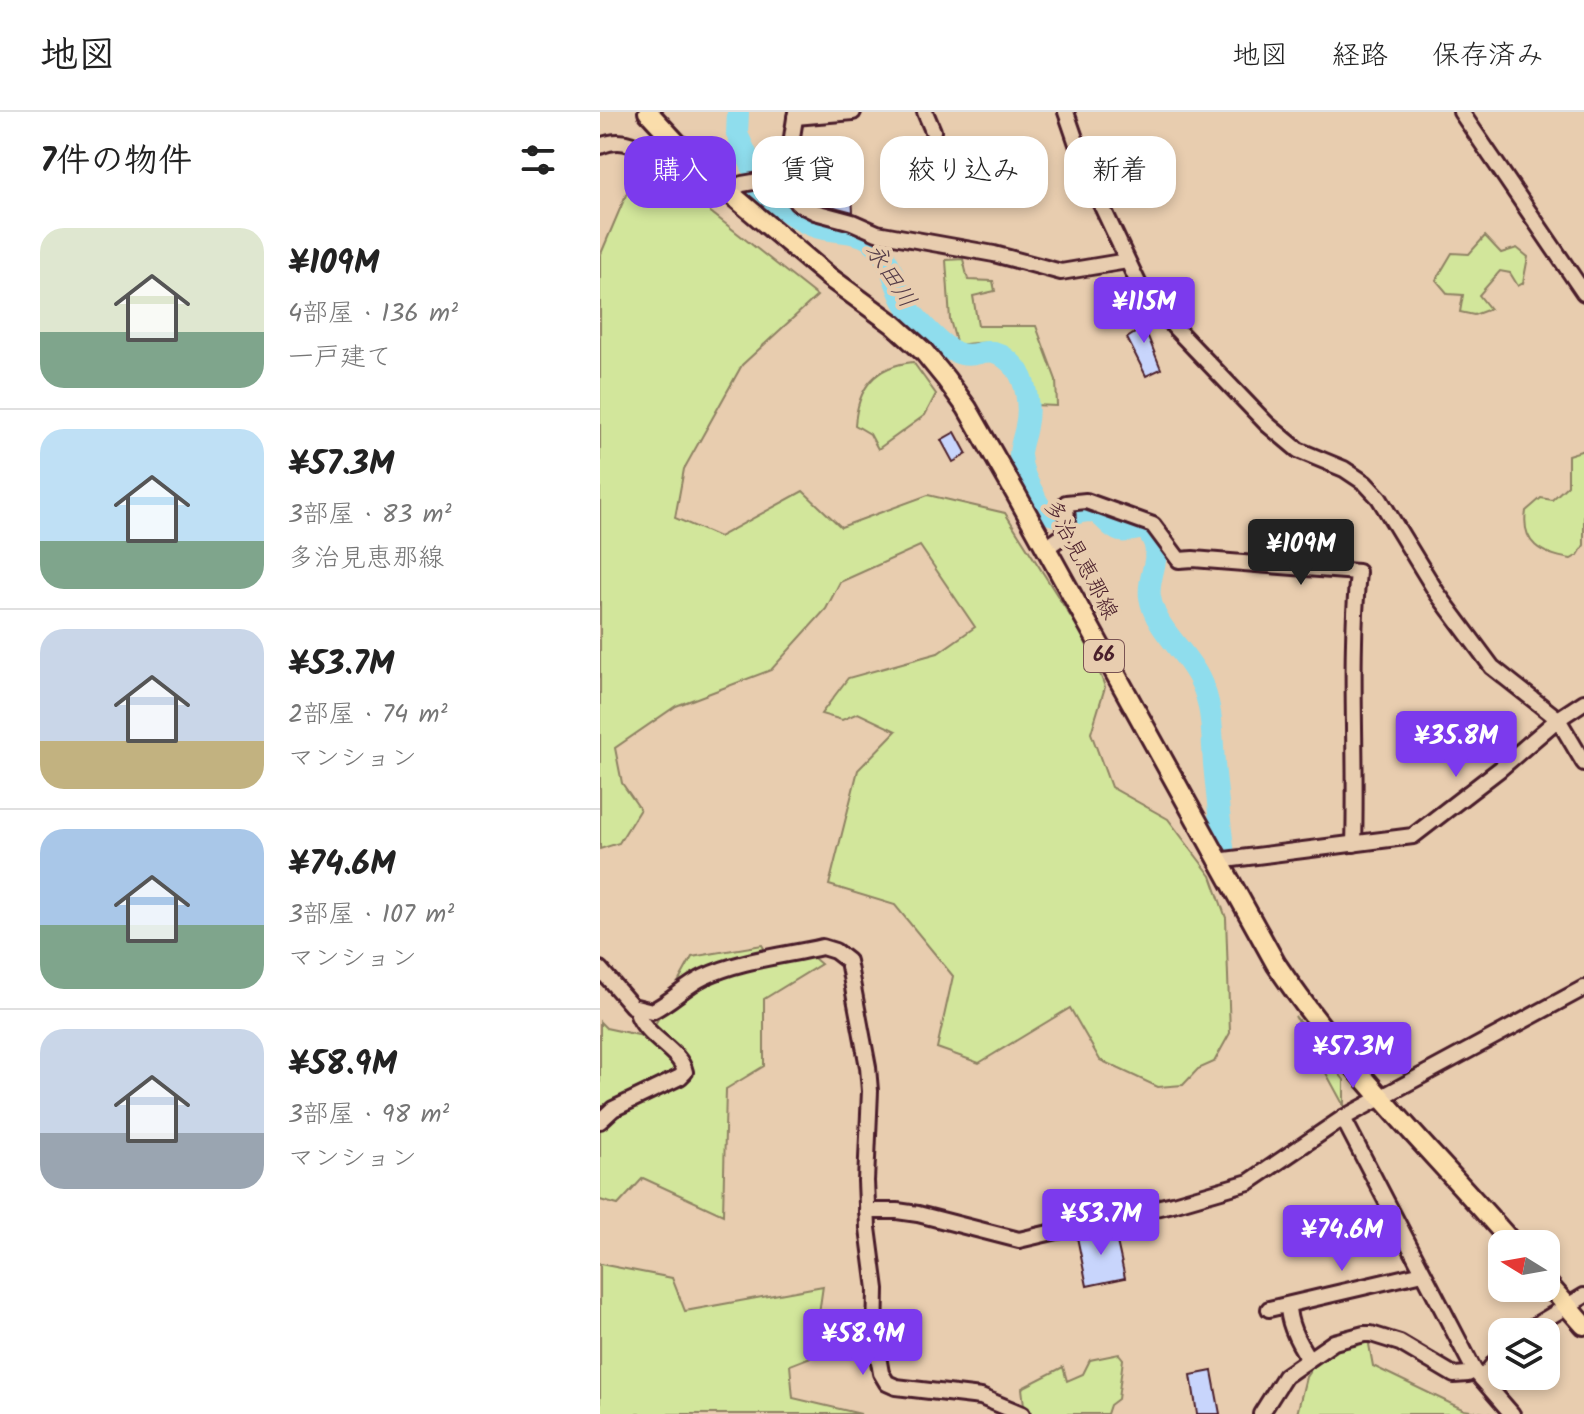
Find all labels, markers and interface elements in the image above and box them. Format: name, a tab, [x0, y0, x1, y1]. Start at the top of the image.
text: 地図	[40, 27, 116, 87]
text: 地図	[1232, 34, 1288, 79]
text: 経路	[1332, 34, 1388, 79]
text: 保存済み	[1432, 34, 1544, 79]
text: 7件の物件	[40, 135, 192, 189]
chip: 購入	[624, 136, 736, 208]
chip: 賃貸	[752, 136, 864, 208]
chip: 絞り込み	[880, 136, 1048, 208]
chip: 新着	[1064, 136, 1176, 208]
icon: filters	[516, 138, 560, 182]
water label: 永田川	[854, 235, 926, 317]
text: ¥109M	[288, 237, 380, 291]
icon: home	[104, 260, 200, 356]
pin: ¥115M	[1088, 277, 1200, 345]
text: ¥115M	[1112, 282, 1176, 324]
text: 4部屋 · 136 m²	[288, 293, 458, 335]
text: 一戸建て	[288, 337, 392, 379]
text: ¥57.3M	[288, 438, 395, 492]
icon: home	[104, 461, 200, 557]
text: 3部屋 · 83 m²	[288, 494, 452, 536]
street label: 多治見恵那線	[1034, 494, 1126, 626]
pin: ¥109M	[1245, 519, 1357, 587]
text: ¥109M	[1266, 524, 1336, 566]
text: 多治見恵那線	[288, 538, 444, 580]
text: ¥53.7M	[288, 638, 395, 692]
road number: 66	[1084, 640, 1124, 672]
icon: home	[104, 661, 200, 757]
text: 2部屋 · 74 m²	[288, 694, 448, 736]
pin: ¥35.8M	[1391, 711, 1521, 779]
text: ¥35.8M	[1414, 716, 1498, 758]
text: マンション	[288, 738, 417, 780]
text: ¥74.6M	[288, 838, 396, 892]
icon: home	[104, 861, 200, 957]
text: 3部屋 · 107 m²	[288, 894, 454, 936]
text: マンション	[288, 938, 417, 980]
pin: ¥57.3M	[1288, 1022, 1418, 1090]
text: ¥57.3M	[1312, 1027, 1394, 1069]
text: ¥58.9M	[288, 1038, 397, 1092]
icon: home	[104, 1061, 200, 1157]
text: 3部屋 · 98 m²	[288, 1094, 449, 1136]
text: マンション	[288, 1138, 417, 1180]
pin: ¥53.7M	[1036, 1189, 1166, 1257]
text: ¥53.7M	[1060, 1194, 1142, 1236]
pin: ¥74.6M	[1277, 1205, 1407, 1273]
text: ¥74.6M	[1301, 1210, 1383, 1252]
north arrow	[1488, 1230, 1560, 1302]
map controls	[1488, 1230, 1560, 1390]
pin: ¥58.9M	[798, 1309, 928, 1377]
text: ¥58.9M	[821, 1314, 905, 1356]
button: layers	[1488, 1318, 1560, 1390]

